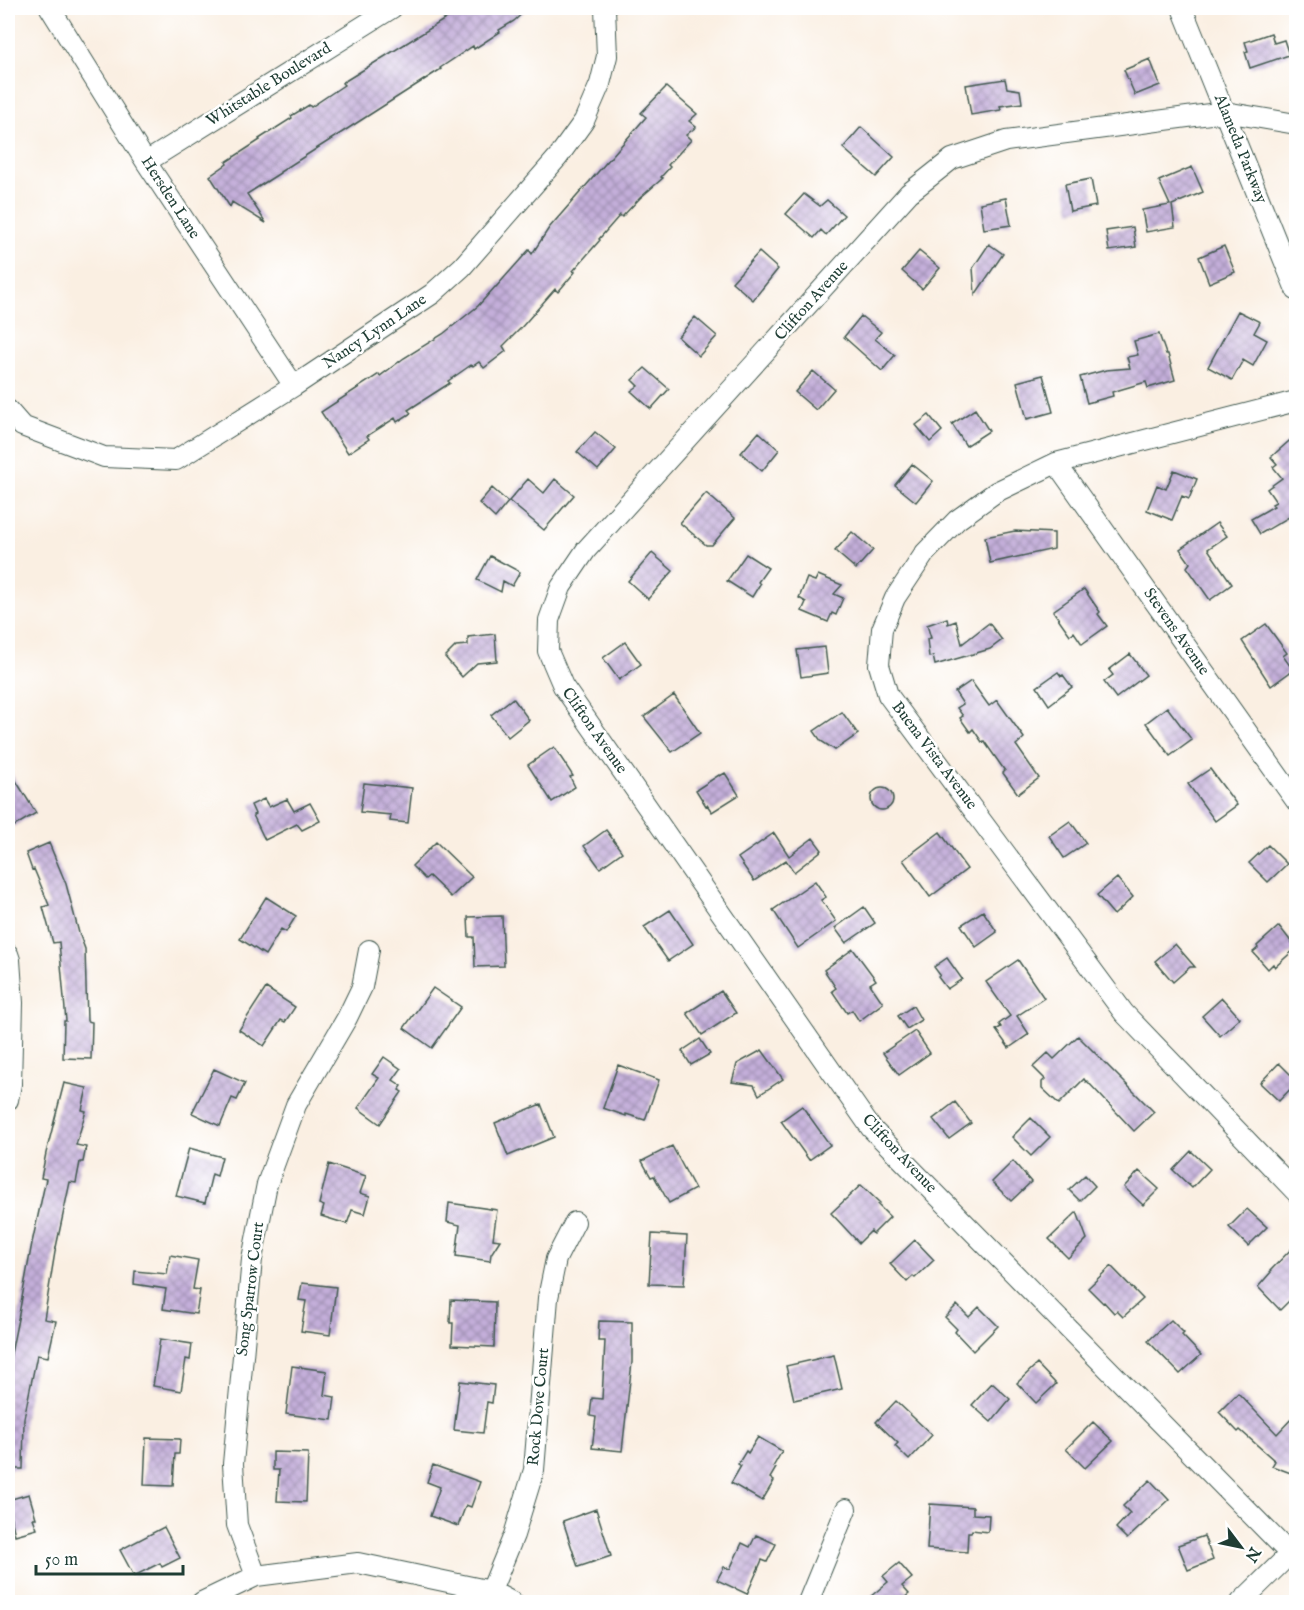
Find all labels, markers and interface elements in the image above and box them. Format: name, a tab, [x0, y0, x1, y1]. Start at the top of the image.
street label: Whitstable Boulevard	[203, 38, 335, 131]
street label: Alameda Parkway	[1209, 90, 1271, 207]
street label: Hersden Lane	[136, 153, 204, 243]
street label: Clifton Avenue	[771, 257, 853, 345]
street label: Nancy Lynn Lane	[319, 290, 431, 374]
street label: Stevens Avenue	[1139, 585, 1213, 679]
street label: Clifton Avenue	[557, 684, 631, 778]
street label: Buena Vista Avenue	[887, 698, 981, 814]
street label: Clifton Avenue	[857, 1110, 941, 1198]
street label: Song Sparrow Court	[233, 1220, 269, 1357]
street label: Rock Dove Court	[524, 1347, 554, 1467]
north arrow	[1211, 1517, 1271, 1577]
scale bar	[36, 1538, 183, 1576]
text: N	[1240, 1542, 1265, 1565]
text: 50 m	[45, 1549, 78, 1572]

